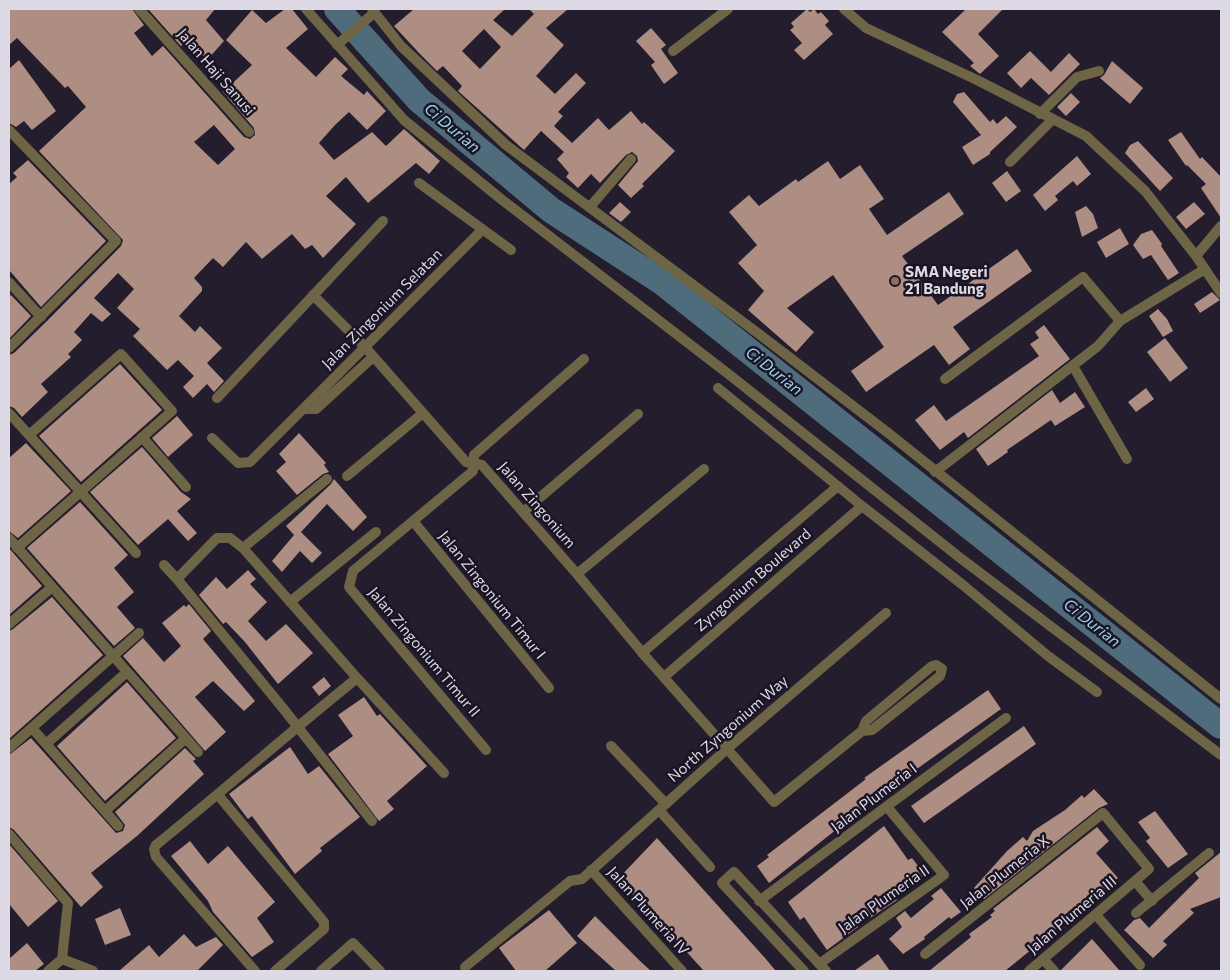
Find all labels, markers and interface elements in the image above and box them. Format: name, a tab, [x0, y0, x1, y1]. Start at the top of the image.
street label: Jalan Haji Sanusi	[173, 25, 259, 119]
water label: Ci Durian	[420, 99, 484, 157]
street label: Jalan Zingonium Selatan	[318, 245, 446, 373]
place label: SMA Negeri 21 Bandung	[905, 263, 988, 298]
marker: SMA Negeri 21 Bandung	[889, 275, 901, 287]
water label: Ci Durian	[742, 343, 806, 399]
street label: Jalan Zingonium	[495, 458, 579, 552]
street label: Zyngonium Boulevard	[691, 525, 815, 635]
street label: Jalan Zingonium Timur I	[435, 527, 549, 663]
street label: Jalan Zingonium Timur II	[364, 583, 484, 721]
water label: Ci Durian	[1060, 595, 1124, 651]
street label: North Zyngonium Way	[664, 672, 792, 786]
street label: Jalan Plumeria I	[828, 760, 920, 836]
street label: Jalan Plumeria X	[957, 831, 1053, 913]
street label: Jalan Plumeria II	[835, 861, 933, 937]
street label: Jalan Plumeria IV	[604, 863, 692, 959]
street label: Jalan Plumeria III	[1024, 872, 1120, 958]

